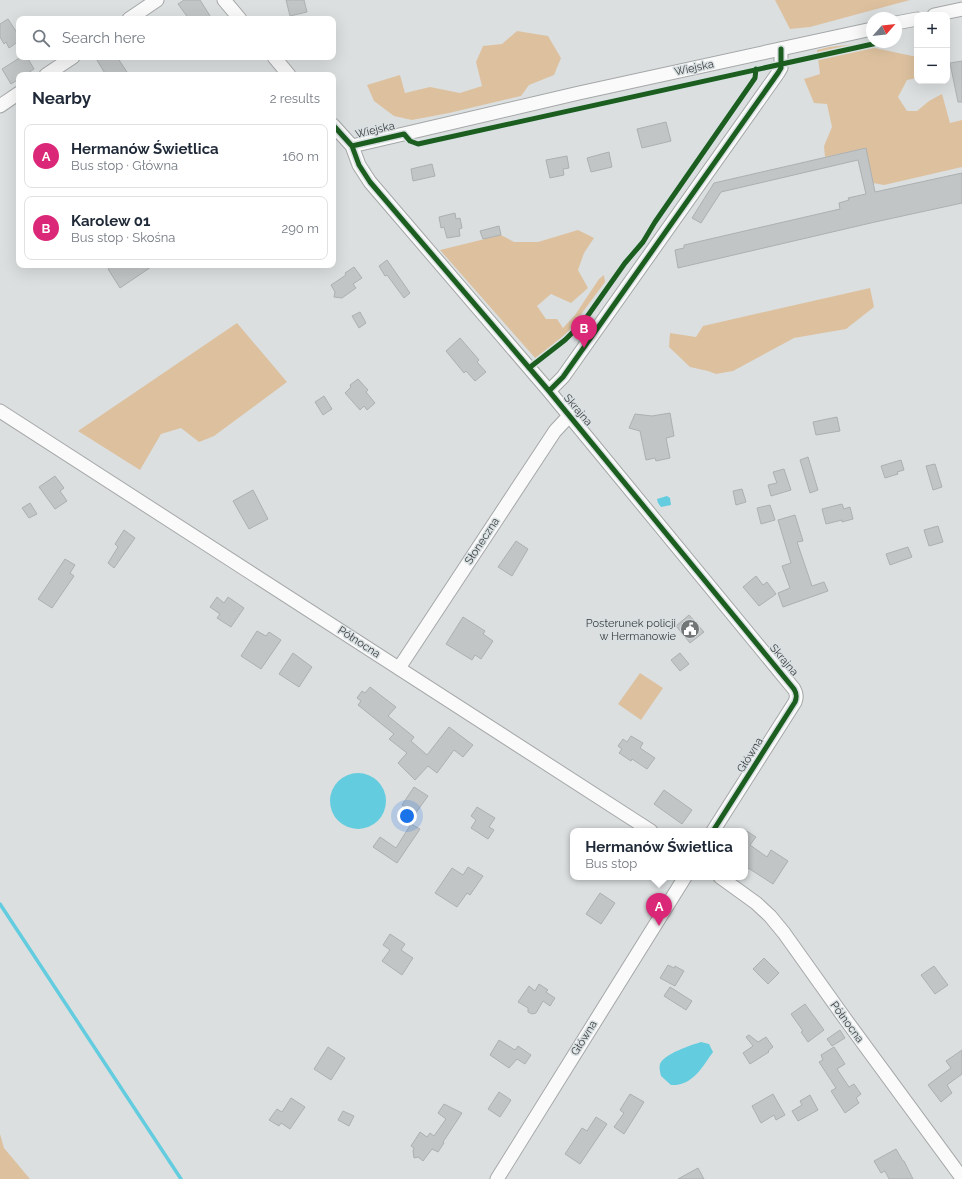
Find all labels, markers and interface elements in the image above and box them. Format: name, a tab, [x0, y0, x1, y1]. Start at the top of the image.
north arrow	[866, 12, 902, 48]
map controls	[914, 12, 950, 84]
button: +	[914, 12, 950, 48]
search box	[16, 16, 336, 60]
icon: search	[30, 27, 52, 49]
text: Search here	[62, 29, 145, 47]
button: −	[914, 48, 950, 84]
street label: Wiejska	[673, 57, 715, 79]
text: Nearby	[32, 88, 91, 108]
text: 2 results	[270, 91, 320, 106]
street label: Wiejska	[354, 119, 396, 141]
text: Hermanów Świetlica	[71, 140, 219, 158]
text: A	[42, 149, 50, 164]
text: 160 m	[282, 149, 319, 164]
text: Bus stop · Główna	[71, 158, 178, 173]
text: Karolew 01	[71, 212, 150, 230]
text: B	[42, 221, 50, 236]
text: 290 m	[281, 221, 319, 236]
text: Bus stop · Skośna	[71, 230, 175, 245]
pin: B	[571, 315, 597, 348]
street label: Skrajna	[561, 392, 595, 428]
street label: Słoneczna	[462, 515, 502, 567]
place label: Posterunek policji w Hermanowie	[586, 617, 677, 643]
public building icon: Posterunek policji w Hermanowie	[679, 618, 701, 640]
street label: Północna	[335, 624, 383, 660]
street label: Skrajna	[767, 642, 801, 678]
street label: Główna	[734, 735, 766, 775]
your location	[397, 806, 417, 826]
popup	[570, 828, 748, 880]
text: Hermanów Świetlica	[585, 838, 733, 856]
text: Bus stop	[585, 856, 637, 871]
pin: A	[646, 893, 672, 926]
street label: Północna	[828, 999, 866, 1045]
street label: Główna	[568, 1018, 600, 1058]

